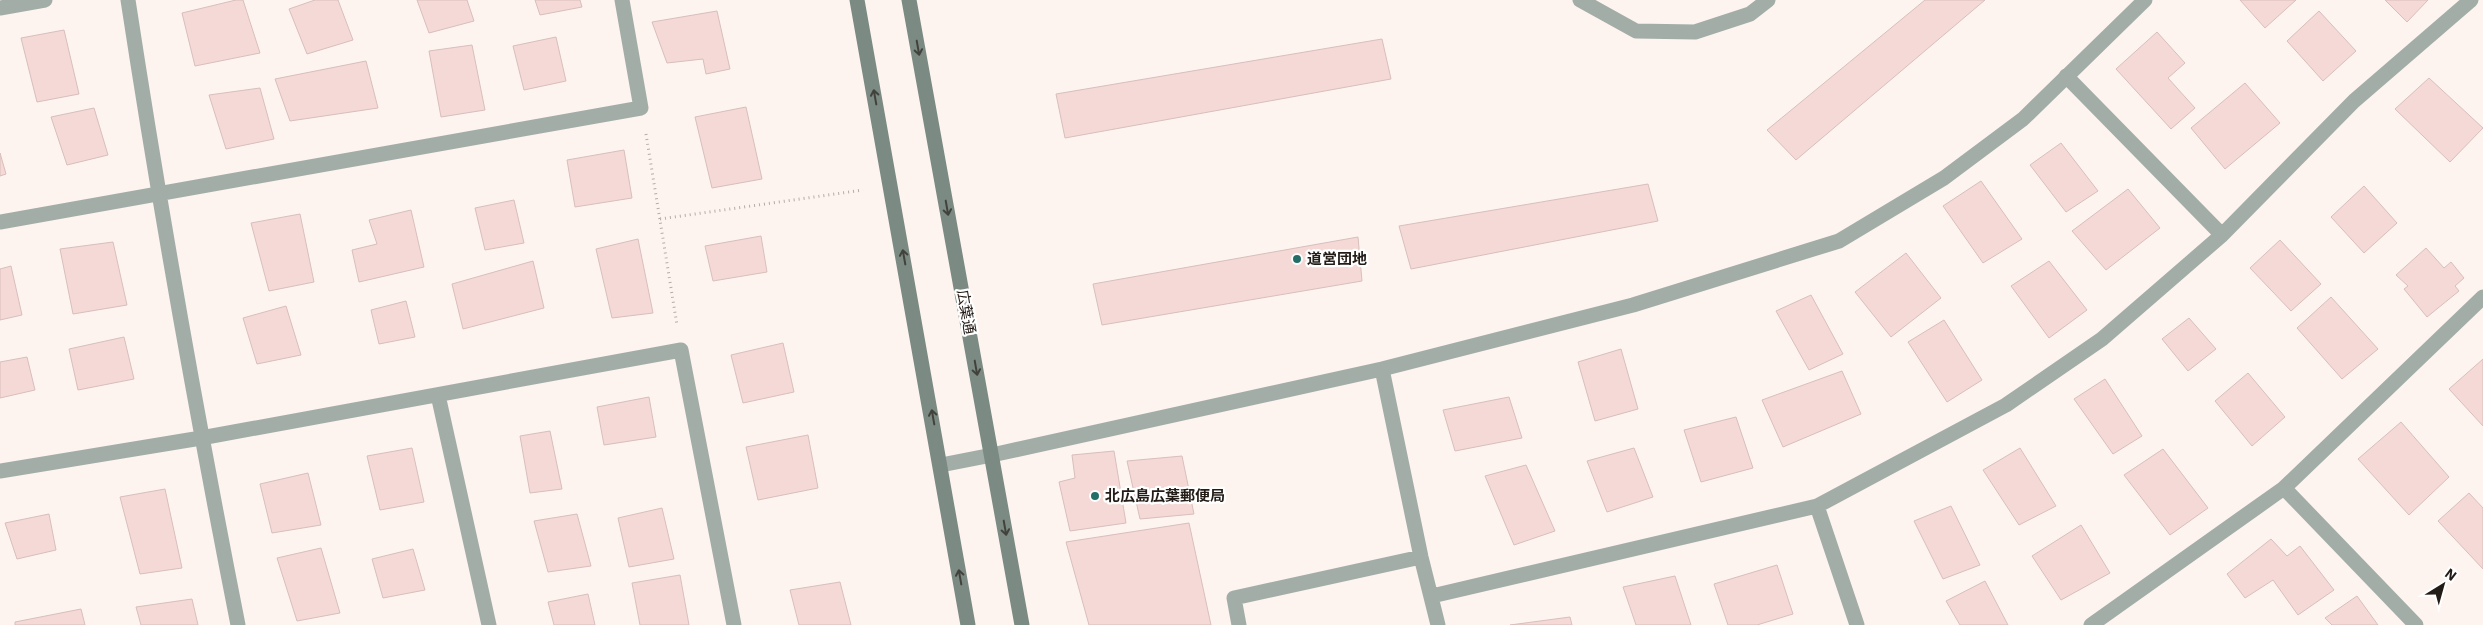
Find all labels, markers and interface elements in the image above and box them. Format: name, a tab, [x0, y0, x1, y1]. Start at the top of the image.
one-way arrow	[914, 40, 924, 56]
one-way arrow	[869, 89, 879, 105]
one-way arrow	[943, 199, 953, 215]
one-way arrow	[898, 249, 908, 265]
place label: 道営団地	[1307, 249, 1367, 268]
marker: 道営団地	[1291, 253, 1303, 265]
street label: 広葉通	[953, 288, 980, 336]
one-way arrow	[972, 359, 982, 375]
one-way arrow	[927, 409, 937, 425]
place label: 北広島広葉郵便局	[1105, 486, 1225, 505]
marker: 北広島広葉郵便局	[1089, 490, 1101, 502]
one-way arrow	[1001, 519, 1011, 535]
north arrow	[2418, 560, 2468, 610]
text: N	[2441, 564, 2460, 585]
one-way arrow	[955, 569, 965, 585]

